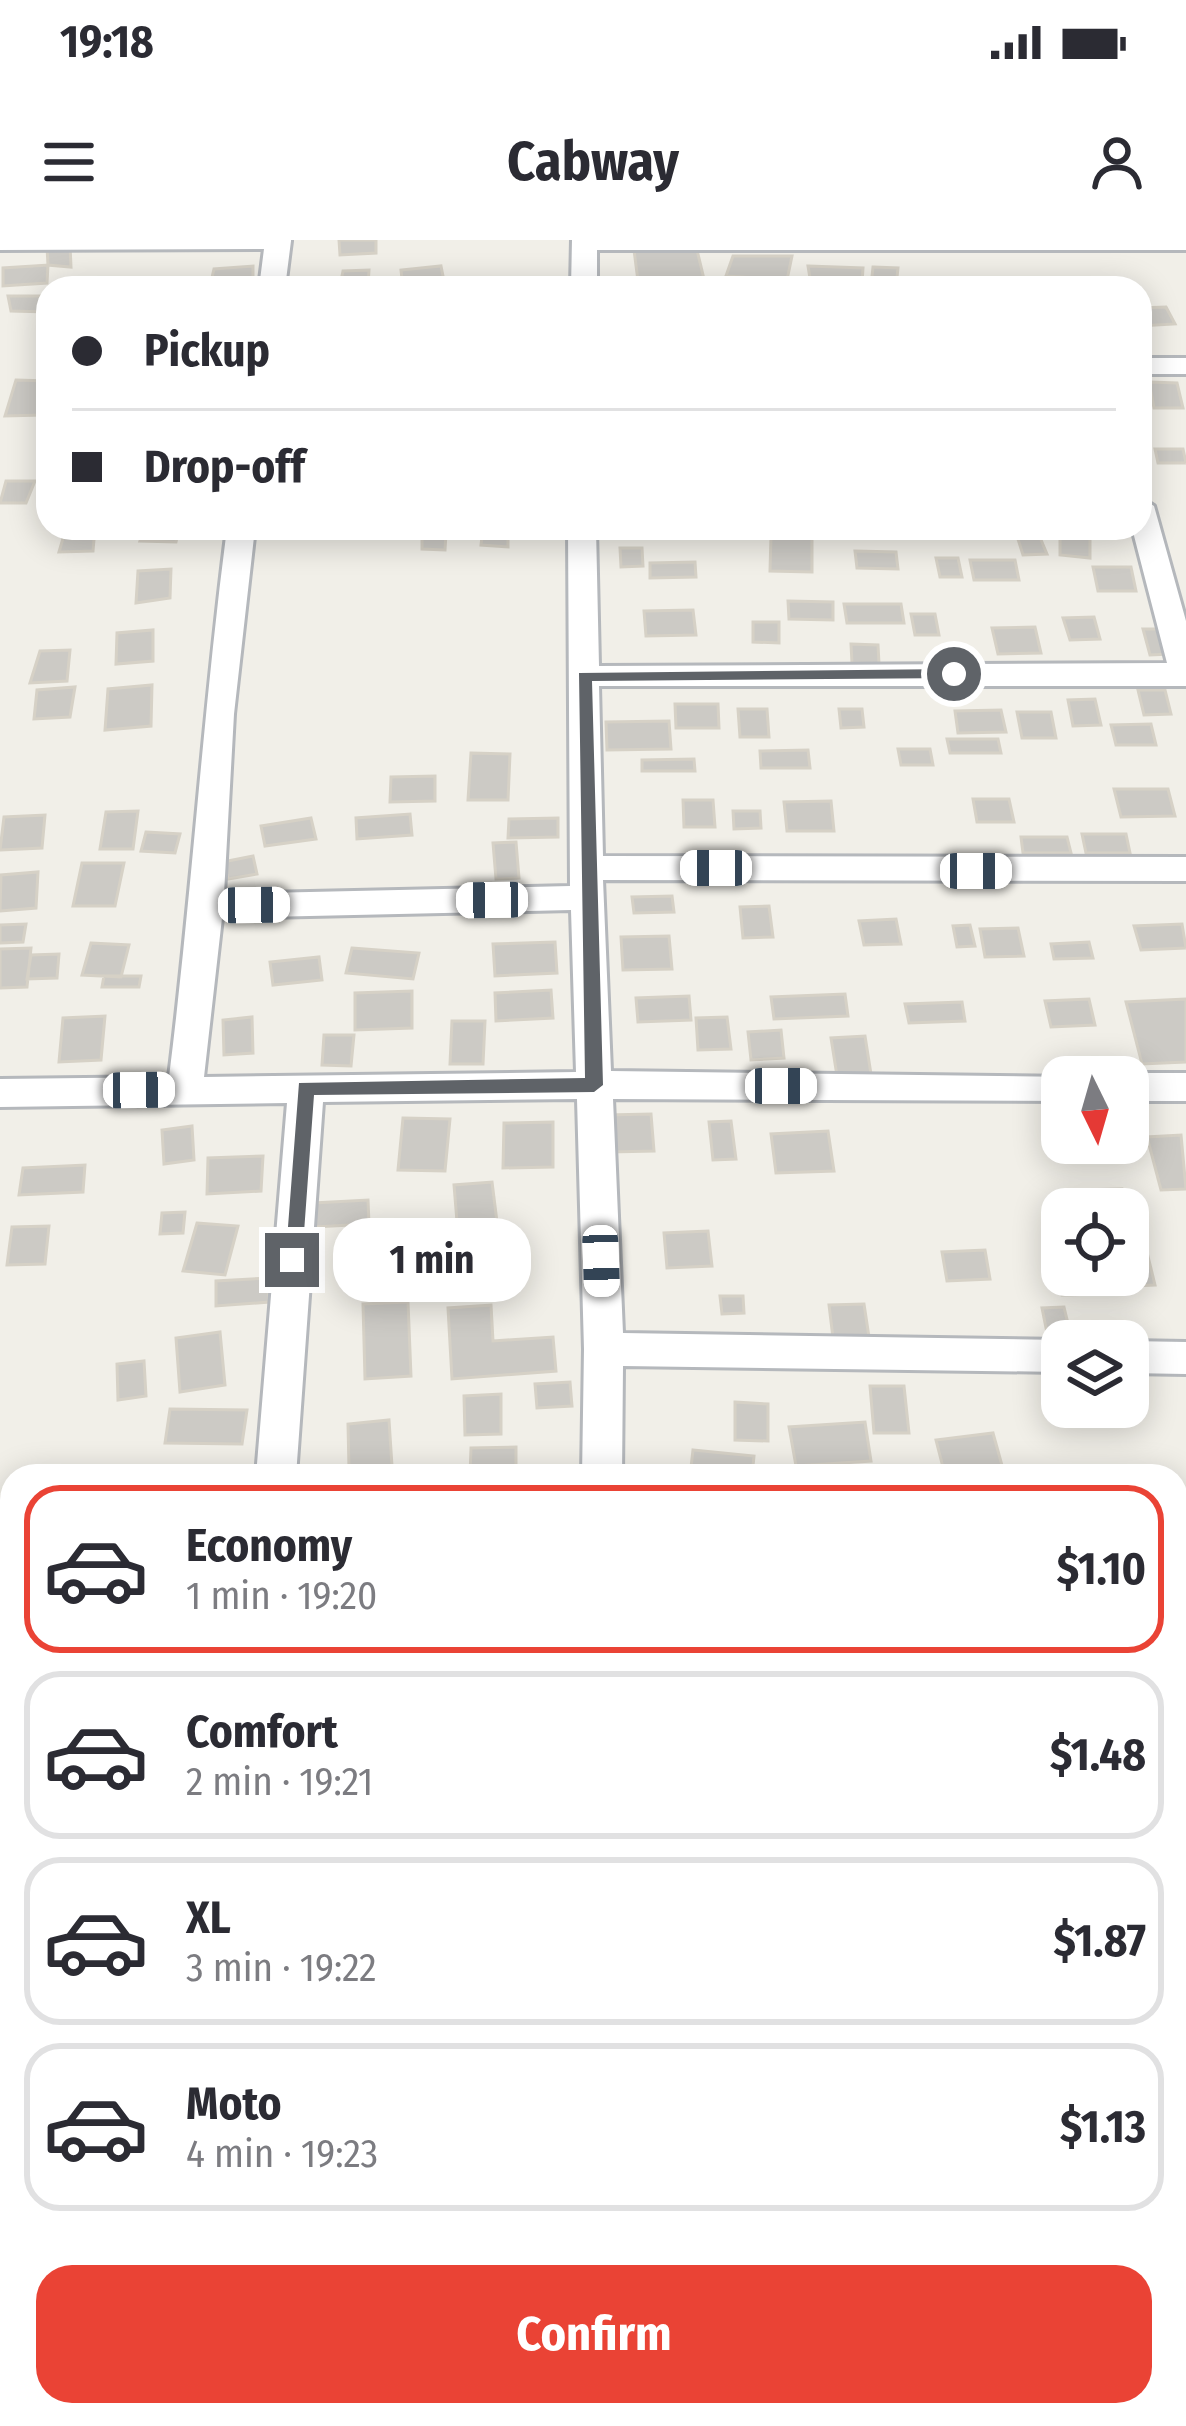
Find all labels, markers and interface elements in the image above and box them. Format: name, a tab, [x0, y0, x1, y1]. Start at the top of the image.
text: 19:18	[60, 15, 154, 69]
icon: menu	[36, 129, 102, 195]
icon: person	[1084, 129, 1150, 195]
text: Cabway	[507, 130, 679, 194]
text: Pickup	[144, 324, 270, 378]
text: Drop-off	[144, 440, 305, 494]
route start	[927, 647, 981, 701]
car	[680, 850, 752, 886]
car	[940, 853, 1012, 889]
car	[456, 881, 528, 919]
car	[218, 886, 290, 924]
north arrow	[1041, 1056, 1149, 1164]
map controls	[1041, 1056, 1149, 1428]
car	[745, 1068, 817, 1104]
car	[103, 1071, 175, 1109]
button: locate	[1041, 1188, 1149, 1296]
callout: 1 min	[334, 1218, 532, 1302]
car	[582, 1224, 620, 1298]
route end	[265, 1233, 319, 1287]
text: 1 min	[390, 1237, 474, 1283]
button: layers	[1041, 1320, 1149, 1428]
icon: car	[42, 1515, 150, 1623]
text: Economy	[186, 1519, 352, 1573]
text: $1.10	[1057, 1542, 1146, 1596]
text: 1 min · 19:20	[186, 1573, 377, 1619]
icon: car	[42, 1701, 150, 1809]
text: Comfort	[186, 1705, 338, 1759]
text: $1.48	[1050, 1728, 1146, 1782]
text: 2 min · 19:21	[186, 1759, 373, 1805]
icon: car	[42, 1887, 150, 1995]
text: XL	[186, 1891, 231, 1945]
text: $1.87	[1054, 1914, 1146, 1968]
text: 3 min · 19:22	[186, 1945, 377, 1991]
icon: car	[42, 2073, 150, 2181]
text: Moto	[186, 2077, 282, 2131]
text: $1.13	[1060, 2100, 1146, 2154]
text: 4 min · 19:23	[186, 2131, 378, 2177]
button: Confirm	[36, 2265, 1152, 2403]

